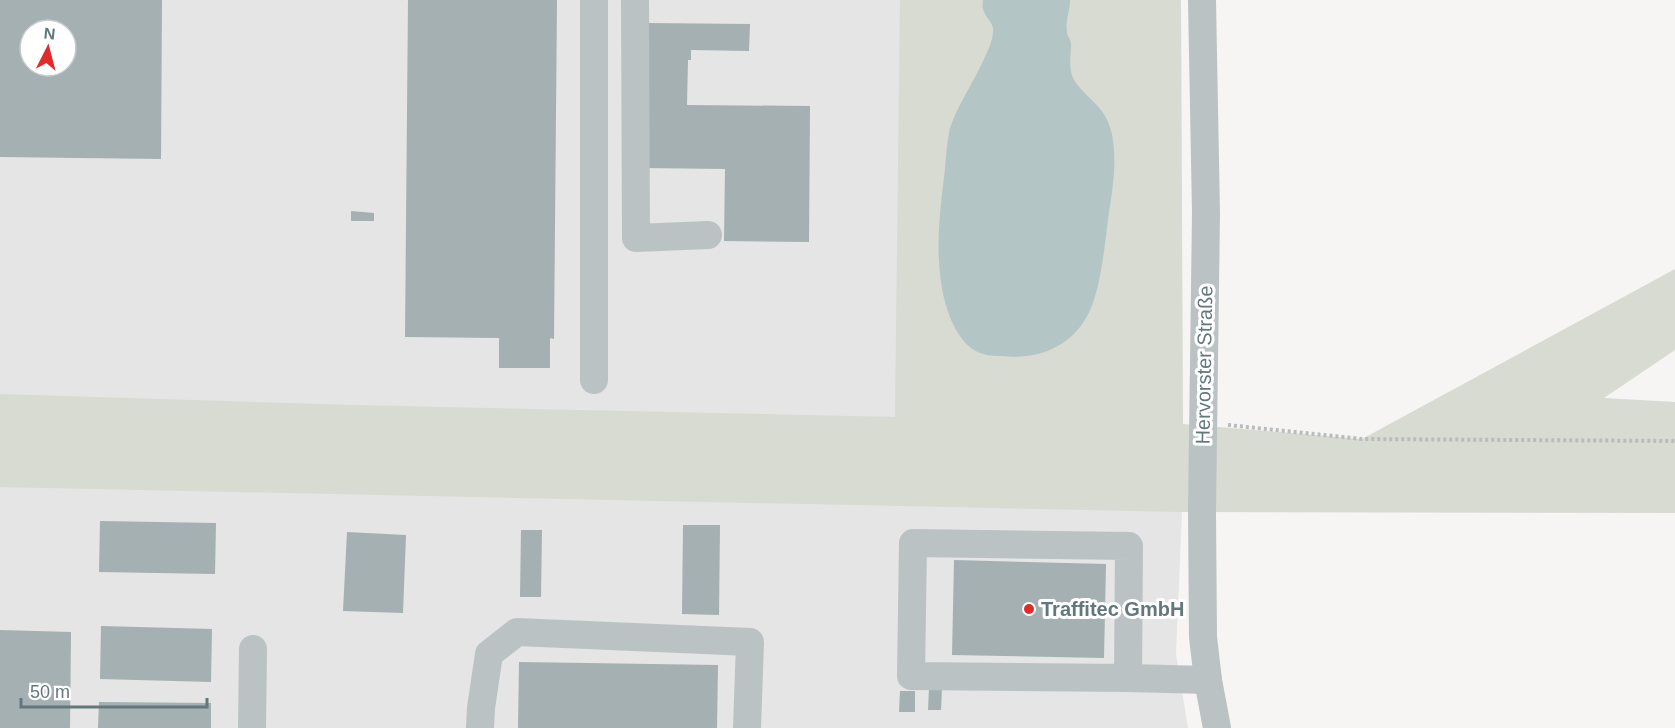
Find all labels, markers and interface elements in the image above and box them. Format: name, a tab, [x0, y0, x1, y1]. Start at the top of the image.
north arrow	[18, 18, 78, 78]
text: N	[43, 25, 56, 43]
street label: Hervorster Straße	[1192, 285, 1216, 445]
place label: Traffitec GmbH	[1041, 598, 1184, 620]
marker: Traffitec GmbH	[1022, 602, 1036, 616]
scale bar	[21, 671, 207, 709]
text: 50 m	[30, 682, 70, 702]

